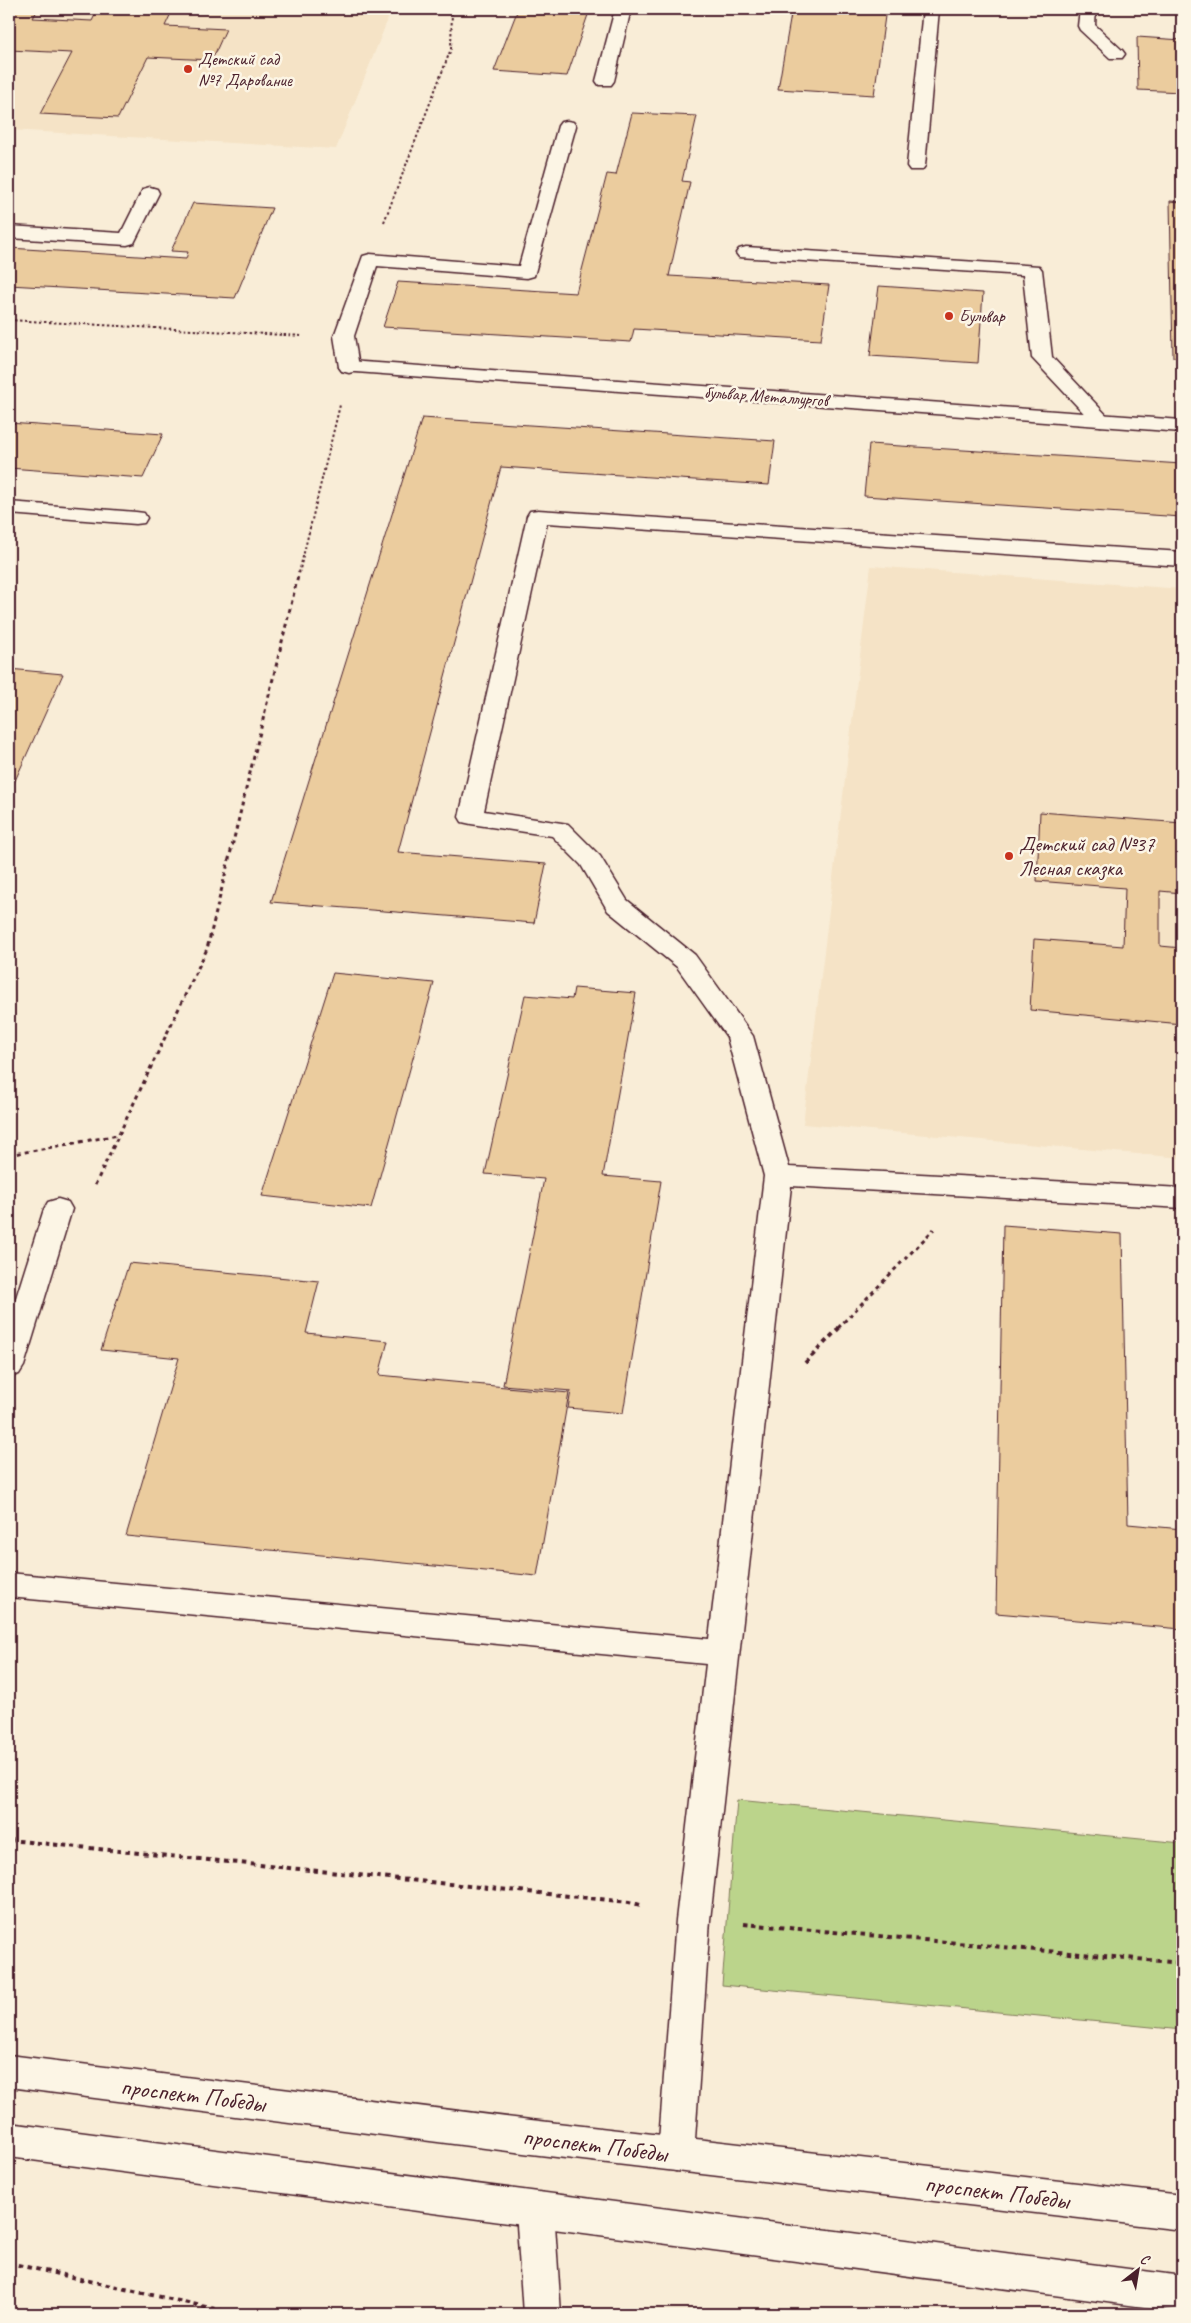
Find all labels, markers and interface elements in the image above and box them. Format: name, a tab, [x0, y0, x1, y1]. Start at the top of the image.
place label: Детский сад №7 Дарование	[198, 48, 293, 91]
marker: Детский сад №7 Дарование	[182, 63, 194, 75]
place label: Бульвар	[959, 305, 1006, 327]
marker: Бульвар	[943, 310, 955, 322]
street label: бульвар Металлургов	[703, 381, 831, 411]
place label: Детский сад №37 Лесная сказка	[1019, 831, 1156, 881]
marker: Детский сад №37 Лесная сказка	[1003, 850, 1015, 862]
street label: проспект Победы	[119, 2070, 269, 2120]
street label: проспект Победы	[521, 2120, 671, 2170]
street label: проспект Победы	[923, 2167, 1073, 2217]
north arrow	[1114, 2246, 1164, 2296]
text: С	[1137, 2250, 1154, 2269]

